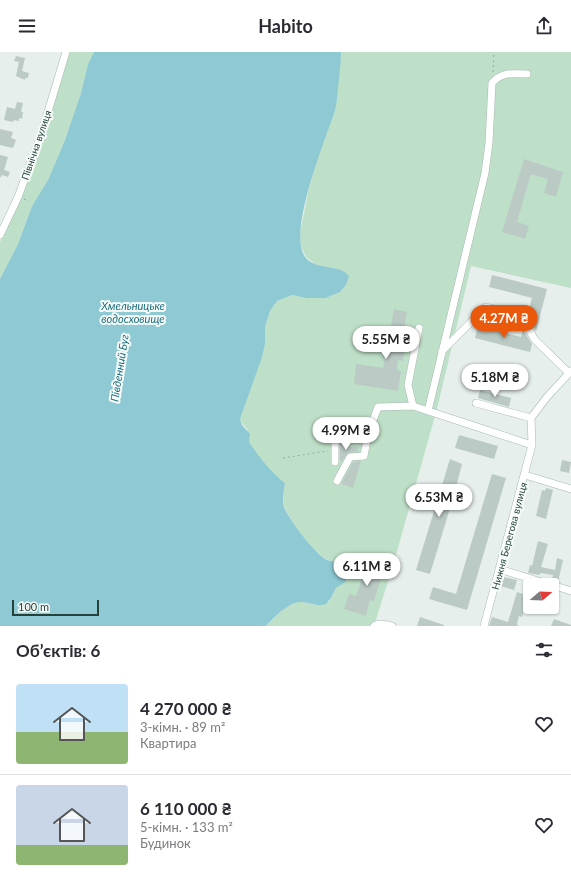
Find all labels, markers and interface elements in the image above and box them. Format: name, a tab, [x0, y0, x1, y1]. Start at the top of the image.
icon: menu	[16, 15, 38, 37]
text: Habito	[258, 15, 313, 37]
icon: share	[533, 15, 555, 37]
street label: Північна вулиця	[18, 108, 54, 182]
water label: Хмельницьке водосховище	[100, 299, 165, 325]
pin: 4.27M ₴	[467, 305, 541, 339]
text: 4.27M ₴	[479, 310, 529, 326]
pin: 5.55M ₴	[349, 326, 423, 360]
text: 5.55M ₴	[361, 331, 411, 347]
water label: Південний Буг	[107, 333, 131, 403]
pin: 5.18M ₴	[458, 364, 532, 398]
text: 5.18M ₴	[470, 369, 520, 385]
pin: 4.99M ₴	[309, 417, 383, 451]
text: 4.99M ₴	[321, 422, 371, 438]
street label: Нижня Берегова вулиця	[489, 481, 529, 591]
pin: 6.53M ₴	[402, 484, 476, 518]
text: 6.53M ₴	[414, 489, 464, 505]
pin: 6.11M ₴	[330, 553, 404, 587]
text: 6.11M ₴	[342, 558, 392, 574]
north arrow	[523, 578, 559, 614]
map controls	[523, 578, 559, 614]
scale bar	[12, 598, 99, 617]
text: 100 m	[18, 600, 49, 613]
icon: filters	[533, 639, 555, 661]
text: Об’єктів: 6	[16, 640, 100, 661]
text: 4 270 000 ₴	[140, 698, 232, 719]
icon: home	[48, 700, 96, 748]
icon: heart	[533, 713, 555, 735]
text: 3-кімн. · 89 m²	[140, 719, 225, 735]
text: Квартира	[140, 735, 196, 751]
text: 6 110 000 ₴	[140, 798, 232, 819]
icon: home	[48, 801, 96, 849]
icon: heart	[533, 814, 555, 836]
text: 5-кімн. · 133 m²	[140, 819, 233, 835]
text: Будинок	[140, 835, 191, 851]

